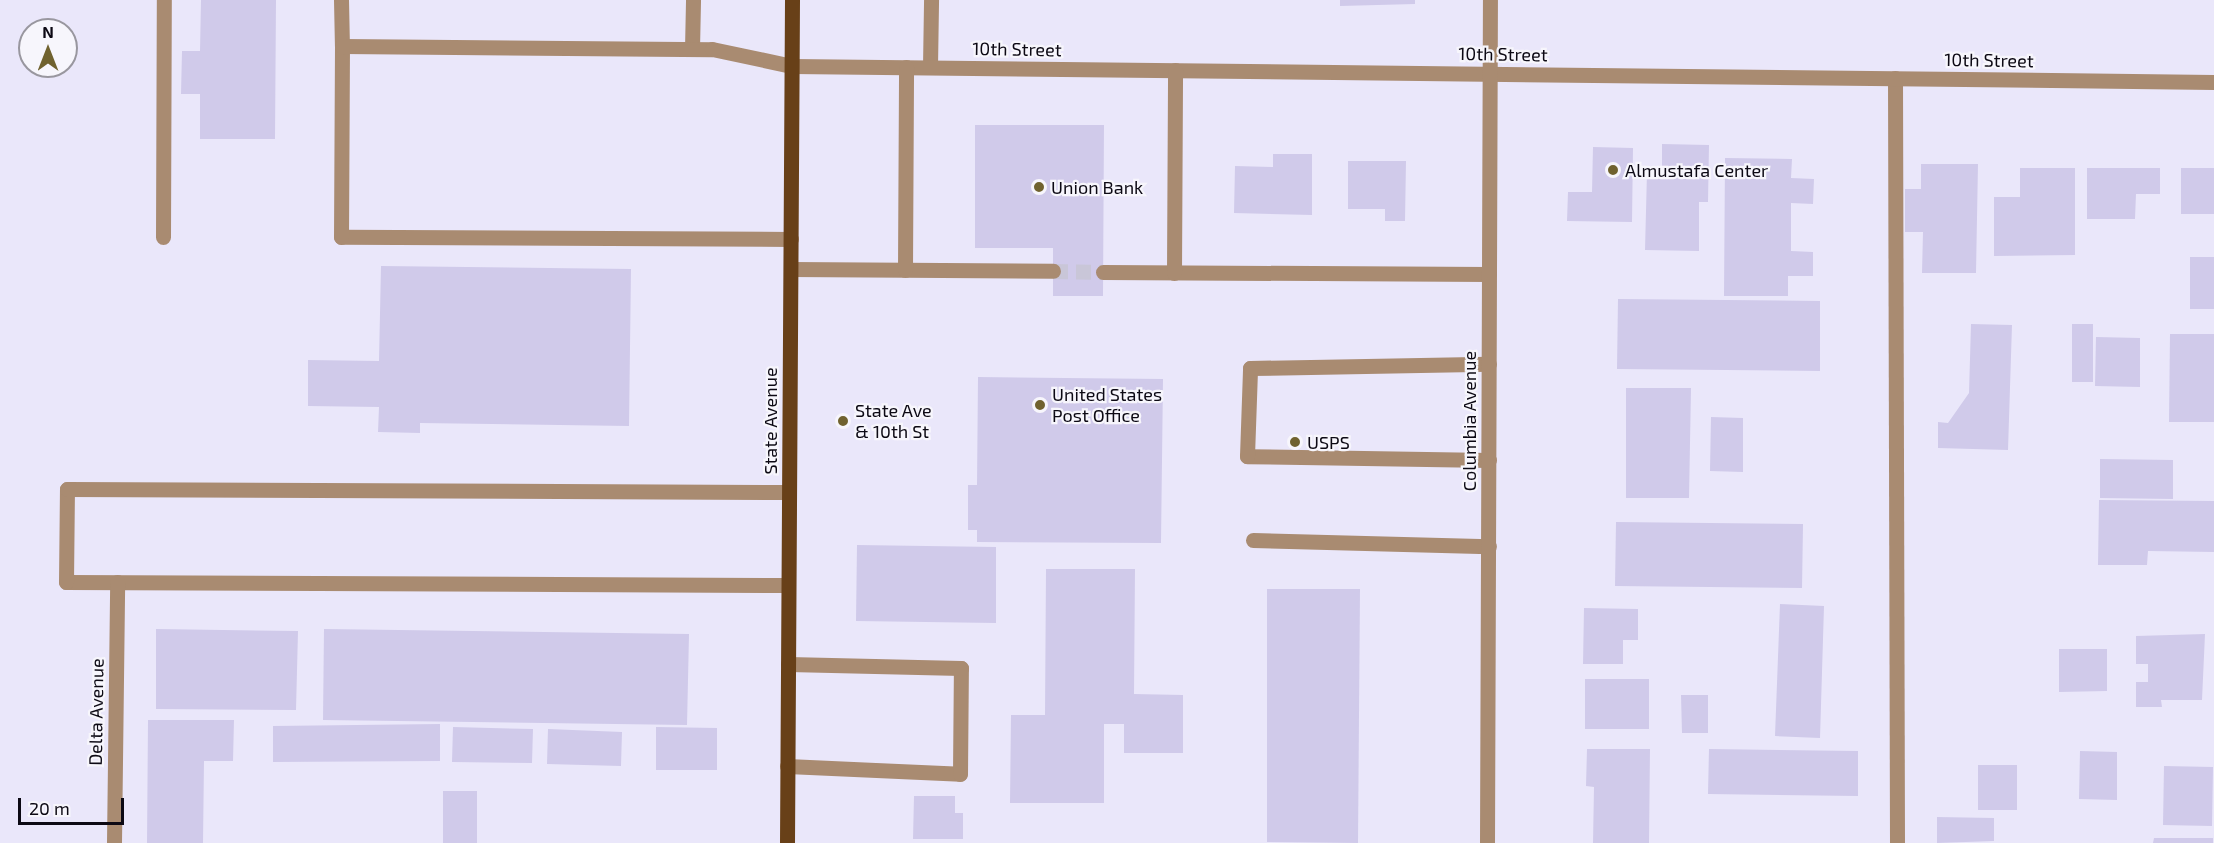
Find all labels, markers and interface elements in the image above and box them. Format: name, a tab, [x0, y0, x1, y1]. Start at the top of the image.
north arrow	[18, 18, 78, 78]
text: N	[42, 22, 54, 41]
street label: 10th Street	[972, 37, 1062, 61]
street label: 10th Street	[1458, 42, 1548, 66]
street label: 10th Street	[1944, 48, 2034, 72]
place label: Almustafa Center	[1625, 159, 1768, 181]
marker: Almustafa Center	[1606, 163, 1620, 177]
place label: Union Bank	[1051, 176, 1143, 198]
marker: Union Bank	[1032, 180, 1046, 194]
street label: Columbia Avenue	[1458, 351, 1480, 491]
street label: State Avenue	[759, 367, 781, 475]
place label: United States Post Office	[1052, 384, 1162, 426]
marker: United States Post Office	[1033, 398, 1047, 412]
place label: State Ave & 10th St	[855, 400, 932, 442]
marker: State Ave & 10th St	[836, 414, 850, 428]
place label: USPS	[1307, 431, 1350, 453]
marker: USPS	[1288, 435, 1302, 449]
street label: Delta Avenue	[84, 658, 108, 766]
scale bar	[21, 786, 128, 824]
text: 20 m	[29, 797, 70, 819]

